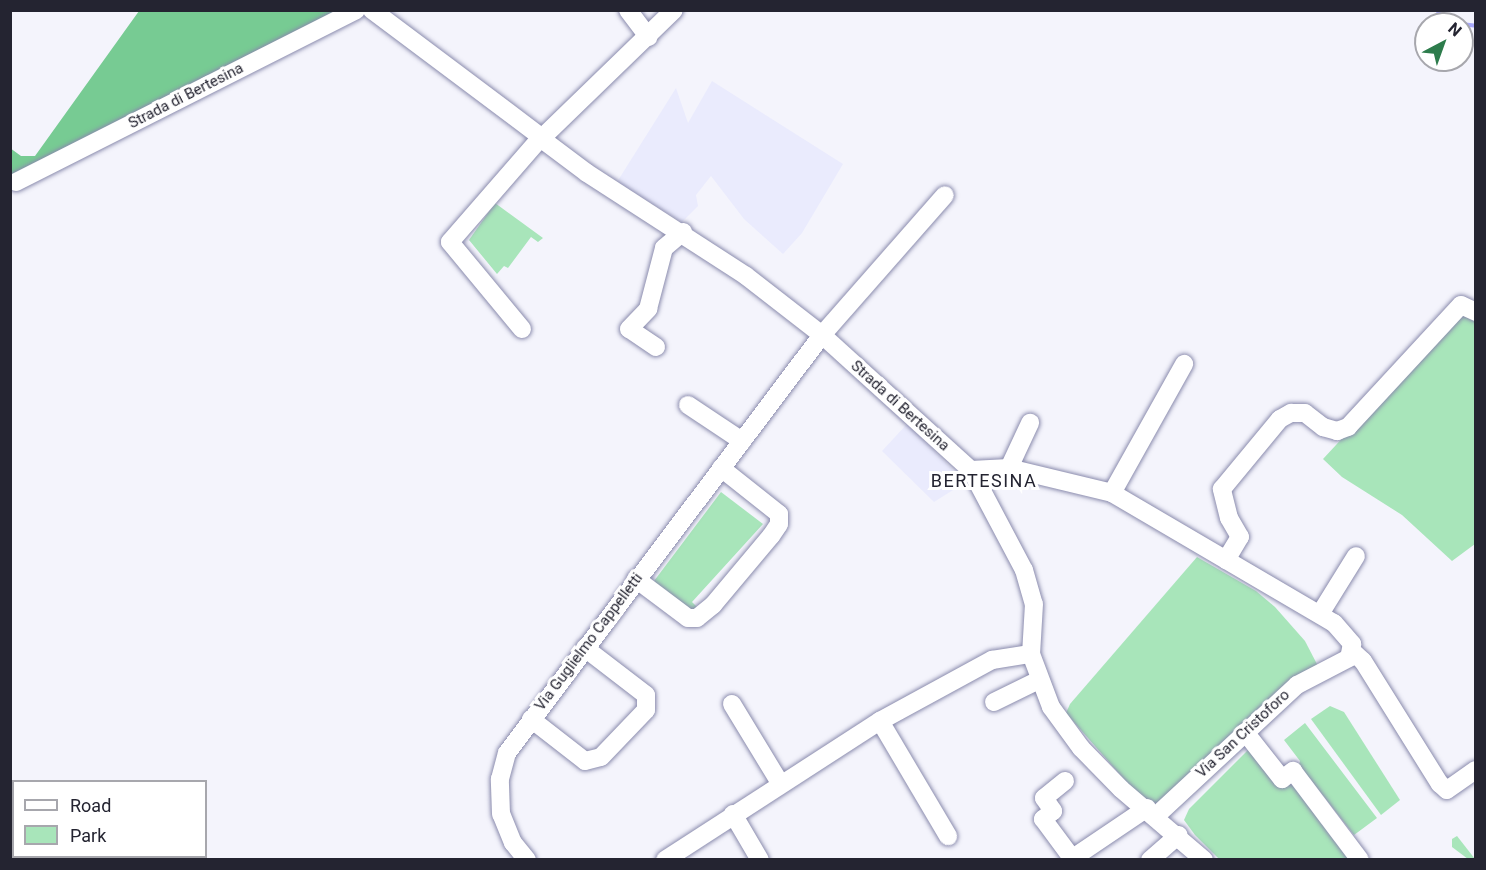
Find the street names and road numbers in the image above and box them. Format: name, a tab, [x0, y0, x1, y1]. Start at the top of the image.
street label: Strada di Bertesina	[126, 59, 246, 133]
street label: Strada di Bertesina	[847, 357, 953, 455]
street label: Via Guglielmo Cappelletti	[531, 570, 647, 714]
street label: Via San Cristoforo	[1193, 686, 1293, 782]

